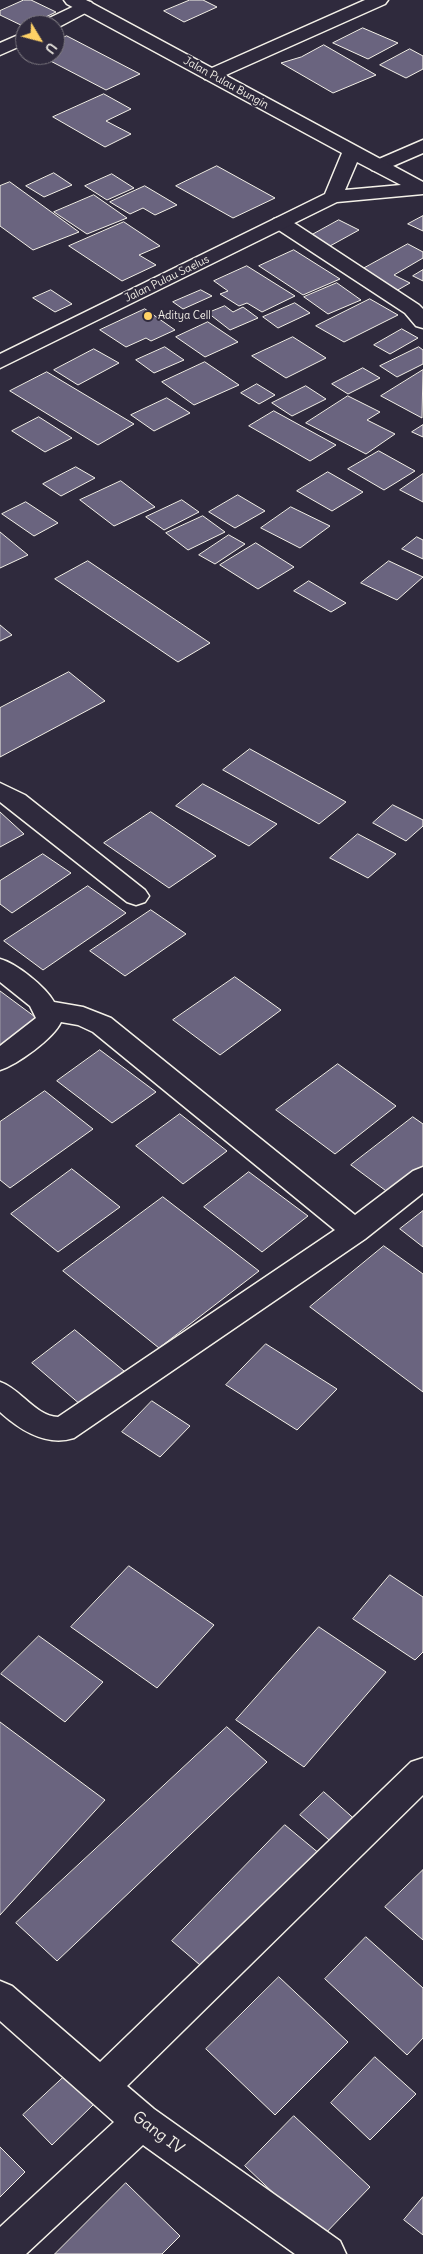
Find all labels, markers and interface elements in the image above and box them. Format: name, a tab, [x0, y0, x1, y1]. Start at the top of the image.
north arrow	[15, 15, 65, 65]
text: U	[41, 39, 61, 58]
street label: Jalan Pulau Bungin	[181, 54, 271, 112]
street label: Jalan Pulau Saelus	[123, 253, 211, 305]
place label: Aditya Cell	[158, 309, 211, 323]
marker: Aditya Cell	[142, 310, 154, 322]
street label: Gang IV	[128, 2107, 188, 2159]

